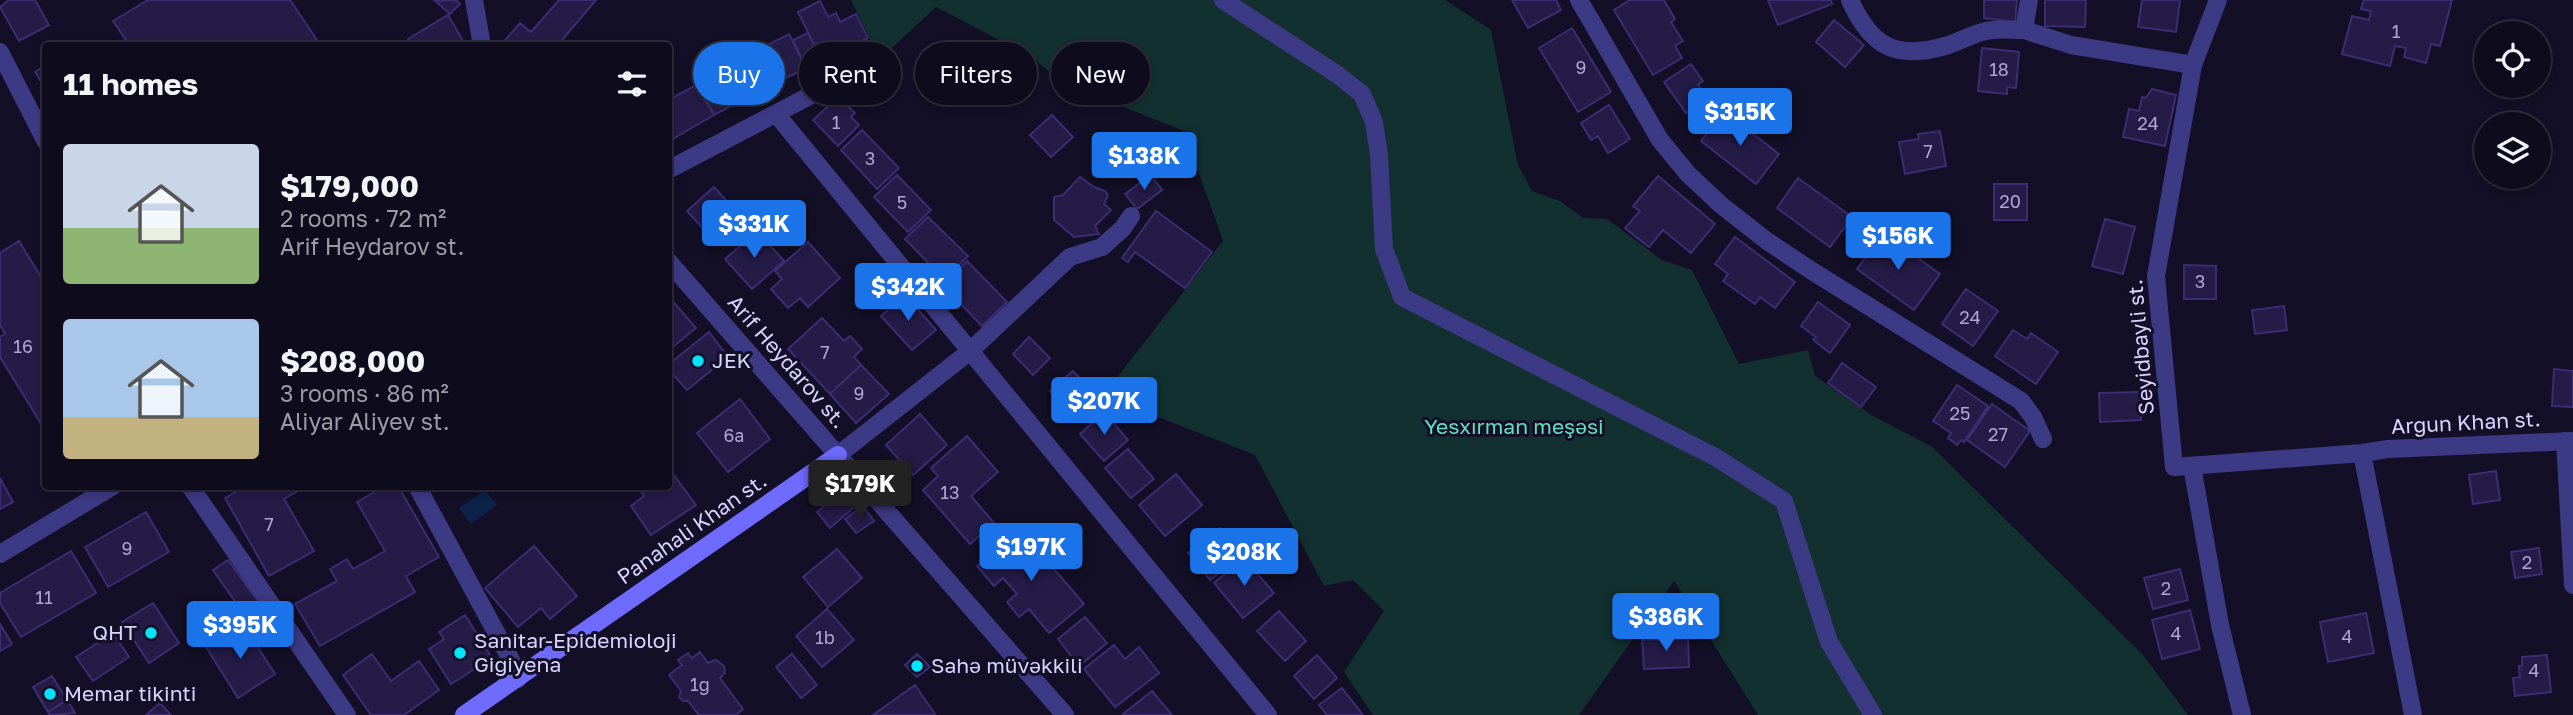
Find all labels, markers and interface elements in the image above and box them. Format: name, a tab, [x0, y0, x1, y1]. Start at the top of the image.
house number: 1	[2392, 20, 2401, 42]
map controls	[2474, 21, 2551, 189]
button: locate	[2474, 21, 2551, 98]
chip: Buy	[693, 42, 785, 105]
chip: Rent	[799, 42, 901, 105]
chip: Filters	[915, 42, 1037, 105]
chip: New	[1051, 42, 1150, 105]
house number: 9	[1576, 56, 1586, 78]
house number: 18	[1989, 58, 2009, 80]
icon: filters	[613, 65, 651, 103]
text: 11 homes	[63, 66, 198, 102]
pin: $315K	[1691, 88, 1789, 148]
text: $315K	[1704, 97, 1776, 125]
house number: 1	[832, 111, 841, 133]
house number: 24	[2137, 112, 2159, 134]
button: layers	[2474, 112, 2551, 189]
pin: $138K	[1095, 132, 1193, 192]
house number: 7	[1923, 140, 1933, 162]
text: $138K	[1108, 141, 1180, 169]
house number: 3	[865, 147, 875, 169]
text: $179,000	[280, 168, 419, 204]
icon: home	[119, 172, 203, 256]
house number: 20	[1999, 190, 2021, 212]
house number: 5	[897, 191, 907, 213]
pin: $331K	[705, 201, 803, 260]
text: 2 rooms · 72 m²	[280, 204, 446, 232]
text: $331K	[718, 209, 790, 237]
pin: $156K	[1849, 212, 1947, 272]
text: $156K	[1862, 221, 1934, 249]
text: Arif Heydarov st.	[280, 232, 464, 260]
pin: $342K	[859, 264, 957, 323]
house number: 3	[2195, 270, 2205, 292]
text: $342K	[871, 272, 945, 300]
street label: Seyidbayli st.	[2121, 278, 2159, 416]
street label: Arif Heydarov st.	[723, 289, 853, 433]
house number: 24	[1959, 306, 1981, 328]
house number: 16	[13, 335, 33, 357]
house number: 7	[820, 341, 830, 363]
text: $208,000	[280, 343, 425, 379]
icon: home	[119, 347, 203, 431]
place label: JEK	[712, 347, 751, 373]
marker: JEK	[690, 353, 706, 369]
pin: $207K	[1055, 378, 1153, 437]
text: 3 rooms · 86 m²	[280, 379, 449, 407]
house number: 9	[854, 382, 864, 404]
text: $207K	[1067, 386, 1141, 414]
house number: 25	[1950, 402, 1970, 424]
street label: Argun Khan st.	[2391, 405, 2541, 439]
text: Aliyar Aliyev st.	[280, 407, 450, 435]
park label: Yesxırman meşəsi	[1424, 413, 1604, 439]
house number: 27	[1988, 423, 2008, 445]
house number: 6a	[723, 424, 745, 446]
pin: $179K	[811, 461, 909, 520]
street label: Panahali Khan st.	[612, 467, 771, 589]
text: $179K	[824, 469, 896, 497]
house number: 13	[940, 481, 960, 503]
house number: 7	[264, 513, 274, 535]
pin: $197K	[982, 524, 1080, 583]
pin: $208K	[1195, 528, 1293, 588]
text: $197K	[995, 532, 1067, 560]
house number: 9	[122, 537, 132, 559]
text: $208K	[1206, 537, 1282, 565]
house number: 2	[2522, 551, 2532, 573]
house number: 2	[2161, 577, 2171, 599]
house number: 11	[35, 586, 53, 608]
pin: $386K	[1617, 594, 1715, 653]
pin: $395K	[191, 602, 289, 661]
text: $386K	[1628, 602, 1704, 630]
text: $395K	[203, 610, 277, 638]
place label: QHT	[92, 619, 137, 645]
house number: 4	[2171, 622, 2182, 644]
marker: QHT	[143, 625, 159, 641]
house number: 4	[2342, 625, 2353, 647]
house number: 1b	[815, 626, 835, 648]
place label: Sanitar-Epidemioloji Gigiyena	[474, 627, 677, 677]
marker: Sanitar-Epidemioloji Gigiyena	[452, 645, 468, 661]
place label: Sahə müvəkkili	[931, 652, 1083, 678]
marker: Sahə müvəkkili	[909, 658, 925, 674]
house number: 4	[2529, 659, 2540, 681]
house number: 1g	[690, 673, 710, 695]
place label: Memar tikinti	[64, 680, 196, 706]
marker: Memar tikinti	[42, 686, 58, 702]

